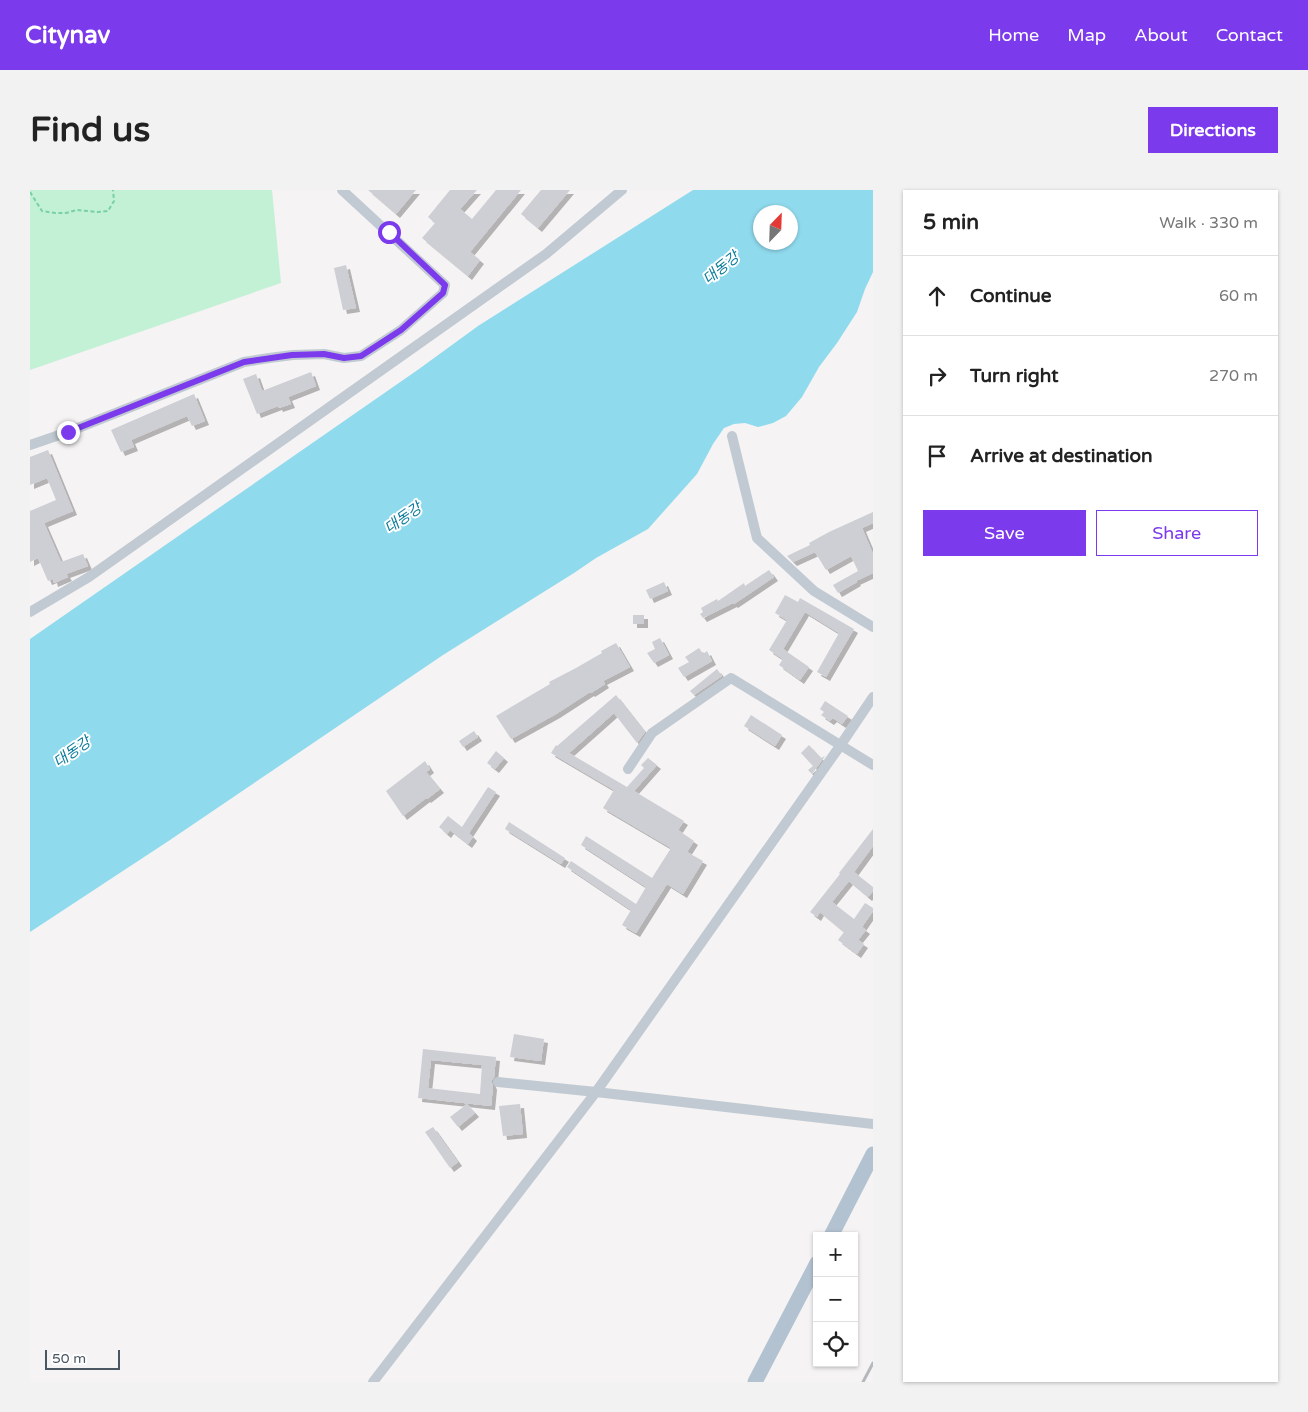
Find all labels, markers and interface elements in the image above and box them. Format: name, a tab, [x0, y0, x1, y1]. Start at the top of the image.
text: Citynav	[25, 21, 110, 50]
text: Home	[988, 24, 1039, 46]
text: Map	[1067, 24, 1106, 46]
text: About	[1134, 24, 1188, 46]
text: Contact	[1216, 24, 1283, 46]
button: Directions	[1148, 107, 1278, 153]
text: Find us	[30, 109, 150, 151]
north arrow	[753, 205, 798, 250]
text: 5 min	[923, 210, 979, 235]
text: Walk · 330 m	[1159, 213, 1258, 233]
route start	[378, 221, 401, 244]
water label: 대동강	[699, 247, 744, 288]
icon: ahead	[923, 282, 951, 310]
text: Continue	[970, 285, 1052, 307]
text: 60 m	[1219, 286, 1258, 306]
icon: right	[923, 362, 951, 390]
text: Turn right	[970, 365, 1058, 387]
text: 270 m	[1209, 366, 1258, 386]
route end	[57, 421, 80, 444]
icon: arrive	[923, 442, 951, 470]
text: Arrive at destination	[970, 445, 1153, 467]
water label: 대동강	[381, 497, 427, 537]
button: Save	[923, 510, 1086, 556]
button: Share	[1096, 510, 1258, 556]
water label: 대동강	[50, 731, 96, 771]
map controls	[813, 1232, 858, 1367]
button: +	[813, 1232, 858, 1277]
button: −	[813, 1277, 858, 1322]
button: locate	[813, 1322, 858, 1367]
scale bar	[45, 1347, 120, 1370]
text: 50 m	[52, 1350, 86, 1367]

